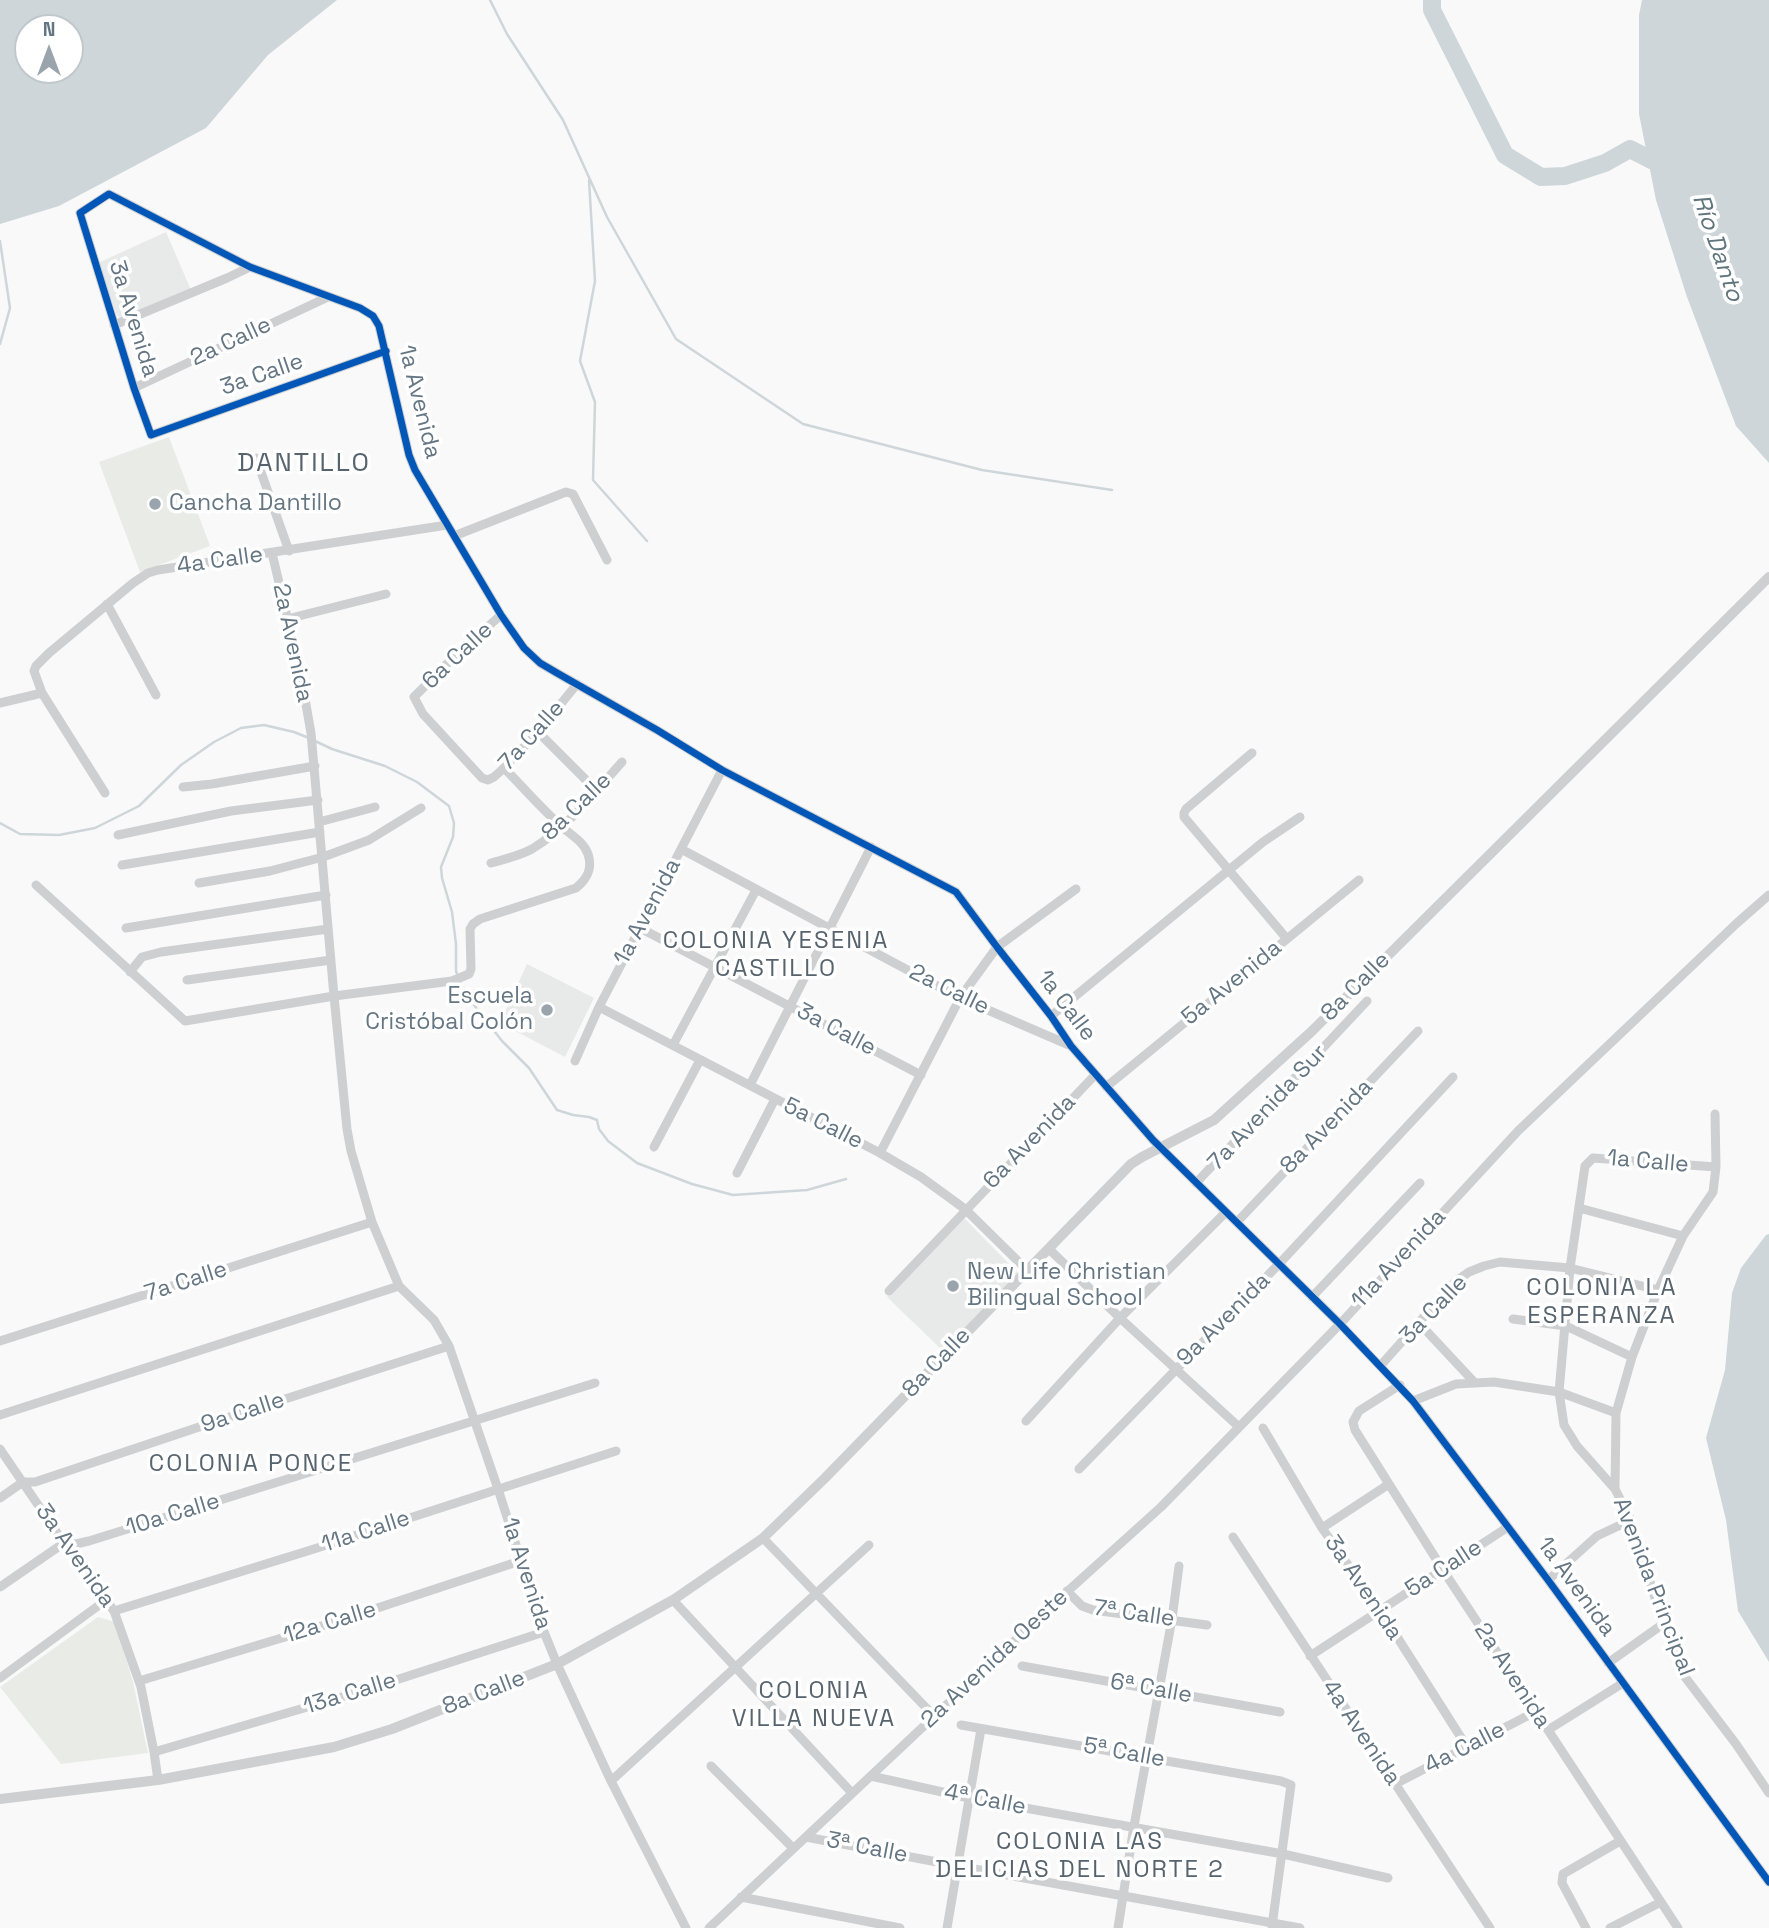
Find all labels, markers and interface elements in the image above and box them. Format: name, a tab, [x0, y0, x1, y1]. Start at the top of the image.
north arrow	[14, 14, 84, 84]
text: N	[43, 17, 55, 42]
water label: Río Danto	[1685, 191, 1749, 305]
street label: 3a Avenida	[102, 257, 164, 381]
street label: 2a Calle	[186, 311, 276, 373]
street label: 1a Avenida	[392, 342, 446, 462]
street label: 3a Calle	[217, 348, 307, 402]
district label: DANTILLO	[238, 448, 370, 480]
place label: Cancha Dantillo	[169, 490, 342, 518]
marker: Cancha Dantillo	[147, 496, 163, 512]
street label: 4a Calle	[175, 541, 265, 581]
street label: 2a Avenida	[266, 581, 318, 705]
street label: 6a Calle	[417, 617, 499, 695]
street label: 7a Calle	[493, 695, 571, 777]
street label: 8a Calle	[536, 767, 618, 847]
street label: 1a Avenida	[609, 854, 687, 970]
district label: COLONIA YESENIA CASTILLO	[665, 927, 887, 983]
street label: 5a Avenida	[1177, 934, 1287, 1032]
street label: 8a Calle	[1316, 947, 1396, 1027]
street label: 2a Calle	[904, 959, 994, 1021]
street label: 1a Calle	[1030, 965, 1102, 1047]
place label: Escuela Cristóbal Colón	[365, 983, 533, 1037]
street label: 3a Calle	[792, 998, 880, 1062]
marker: Escuela Cristóbal Colón	[539, 1002, 555, 1018]
street label: 7a Avenida Sur	[1203, 1039, 1333, 1177]
street label: 8a Avenida	[1275, 1074, 1379, 1180]
street label: 6a Avenida	[978, 1089, 1082, 1195]
street label: 5a Calle	[779, 1092, 867, 1156]
street label: 1a Calle	[1606, 1145, 1690, 1179]
street label: 11a Avenida	[1346, 1204, 1452, 1314]
street label: 7a Calle	[141, 1256, 231, 1308]
place label: New Life Christian Bilingual School	[967, 1259, 1166, 1313]
street label: 9a Avenida	[1172, 1268, 1276, 1372]
street label: 3a Calle	[1394, 1270, 1474, 1350]
district label: COLONIA LA ESPERANZA	[1528, 1274, 1676, 1330]
marker: New Life Christian Bilingual School	[945, 1278, 961, 1294]
street label: 8a Calle	[897, 1322, 977, 1404]
street label: 9a Calle	[198, 1387, 288, 1439]
district label: COLONIA PONCE	[150, 1450, 352, 1478]
street label: 10a Calle	[123, 1488, 223, 1542]
street label: Avenida Principal	[1606, 1494, 1700, 1680]
street label: 3a Avenida	[29, 1499, 121, 1613]
street label: 11a Calle	[318, 1505, 414, 1559]
street label: 1a Avenida	[495, 1515, 557, 1633]
street label: 3a Avenida	[1318, 1530, 1408, 1646]
street label: 1a Avenida	[1531, 1532, 1621, 1642]
street label: 5a Calle	[1401, 1534, 1487, 1604]
street label: 2a Avenida Oeste	[916, 1584, 1074, 1734]
street label: 7ª Calle	[1092, 1595, 1176, 1633]
street label: 12a Calle	[280, 1596, 380, 1650]
street label: 2a Avenida	[1468, 1618, 1556, 1734]
street label: 8a Calle	[439, 1665, 529, 1721]
street label: 13a Calle	[300, 1667, 400, 1721]
street label: 6ª Calle	[1108, 1668, 1194, 1710]
street label: 4a Avenida	[1316, 1675, 1406, 1791]
district label: COLONIA VILLA NUEVA	[733, 1677, 895, 1733]
street label: 4a Calle	[1420, 1716, 1510, 1780]
street label: 5ª Calle	[1081, 1732, 1167, 1774]
street label: 4ª Calle	[942, 1779, 1028, 1821]
street label: 3ª Calle	[824, 1827, 910, 1869]
district label: COLONIA LAS DELICIAS DEL NORTE 2	[938, 1828, 1222, 1884]

